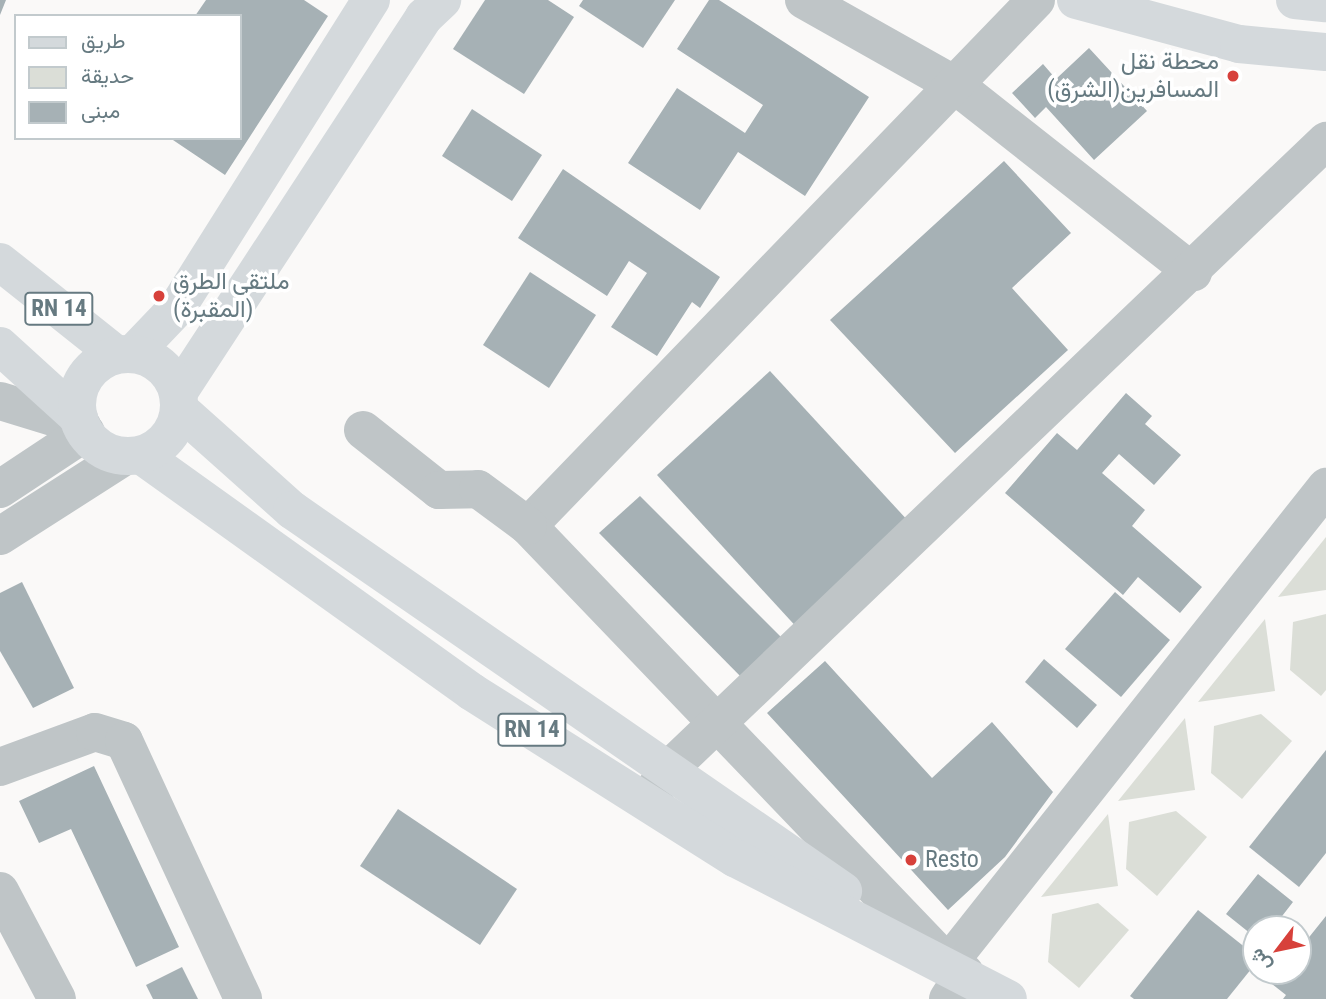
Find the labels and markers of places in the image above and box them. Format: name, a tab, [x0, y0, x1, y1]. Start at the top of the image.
place label: محطة نقل المسافرين(الشرق)	[1047, 48, 1219, 104]
marker: محطة نقل المسافرين(الشرق)	[1225, 68, 1241, 84]
place label: ملتقى الطرق (المقبرة)	[173, 268, 289, 324]
marker: ملتقى الطرق (المقبرة)	[151, 288, 167, 304]
place label: Resto	[925, 846, 979, 874]
marker: Resto	[903, 852, 919, 868]

